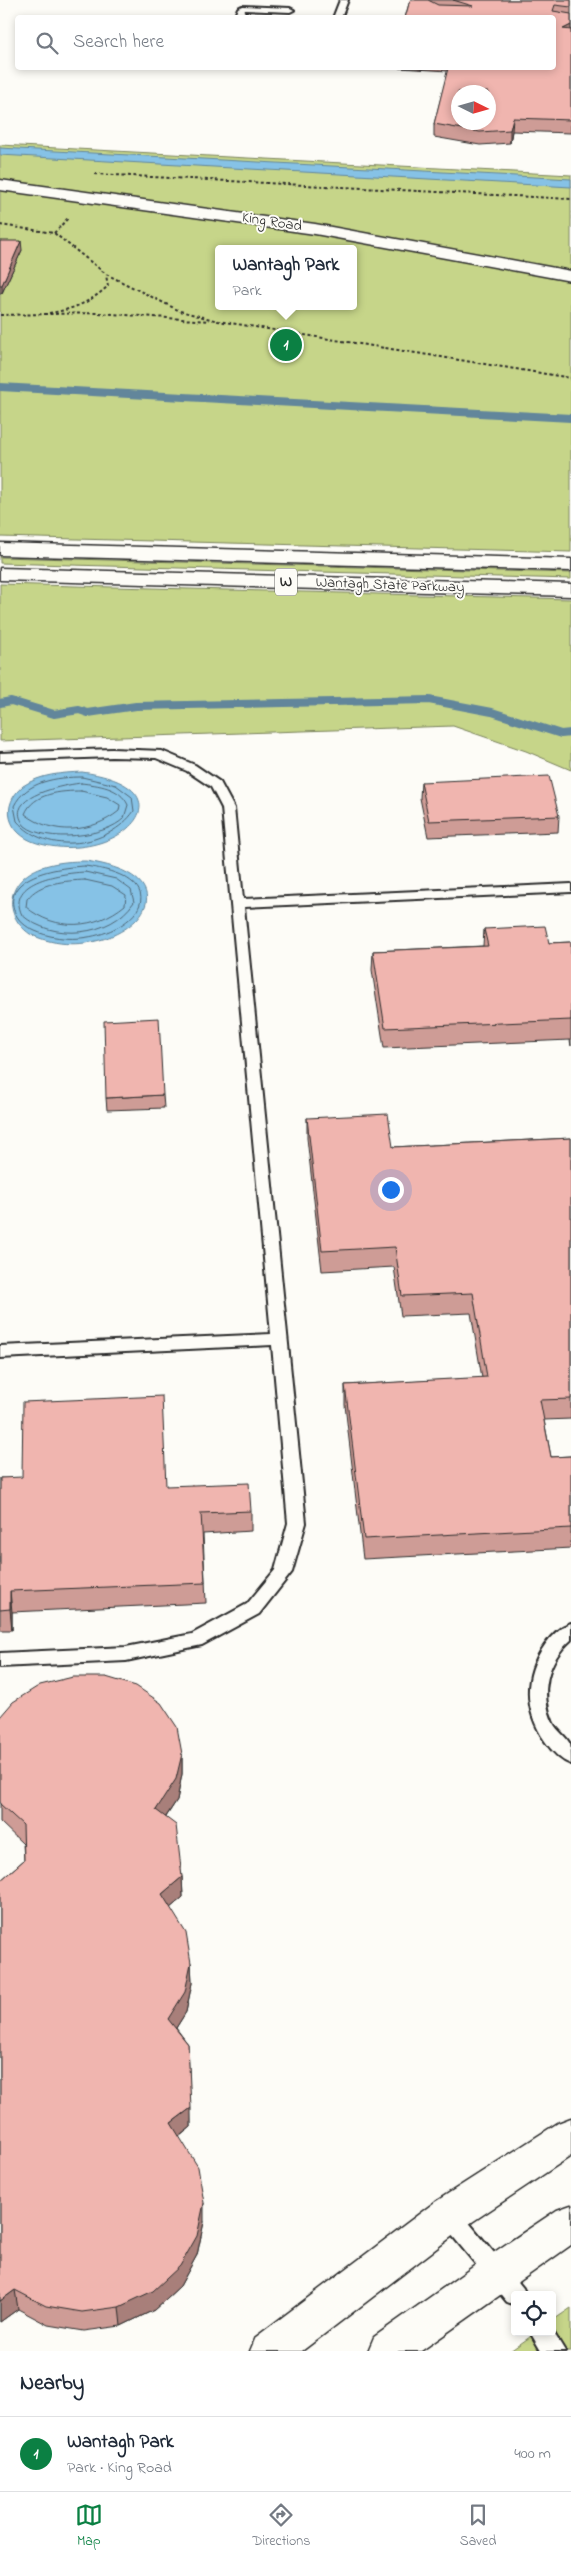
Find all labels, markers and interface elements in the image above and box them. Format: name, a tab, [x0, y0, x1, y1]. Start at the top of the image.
search box	[15, 15, 556, 70]
icon: search	[33, 29, 61, 57]
text: Search here	[73, 29, 164, 56]
north arrow	[451, 85, 496, 130]
street label: King Road	[240, 206, 304, 239]
popup	[215, 245, 357, 310]
text: Wantagh Park	[233, 252, 339, 279]
text: Park	[233, 279, 261, 303]
pin: 1	[270, 326, 302, 364]
road number: W	[275, 568, 297, 596]
street label: Wantagh State Parkway	[315, 571, 465, 600]
your location	[378, 1177, 404, 1203]
map controls	[511, 2291, 556, 2336]
button: locate	[511, 2291, 556, 2336]
text: Nearby	[20, 2369, 84, 2399]
text: Wantagh Park	[67, 2429, 174, 2456]
text: 1	[33, 2442, 39, 2466]
text: 400 m	[514, 2442, 551, 2466]
text: Park · King Road	[67, 2456, 172, 2480]
tab: Map	[75, 2501, 103, 2552]
tab: Directions	[252, 2501, 310, 2552]
tab: Saved	[460, 2501, 496, 2552]

